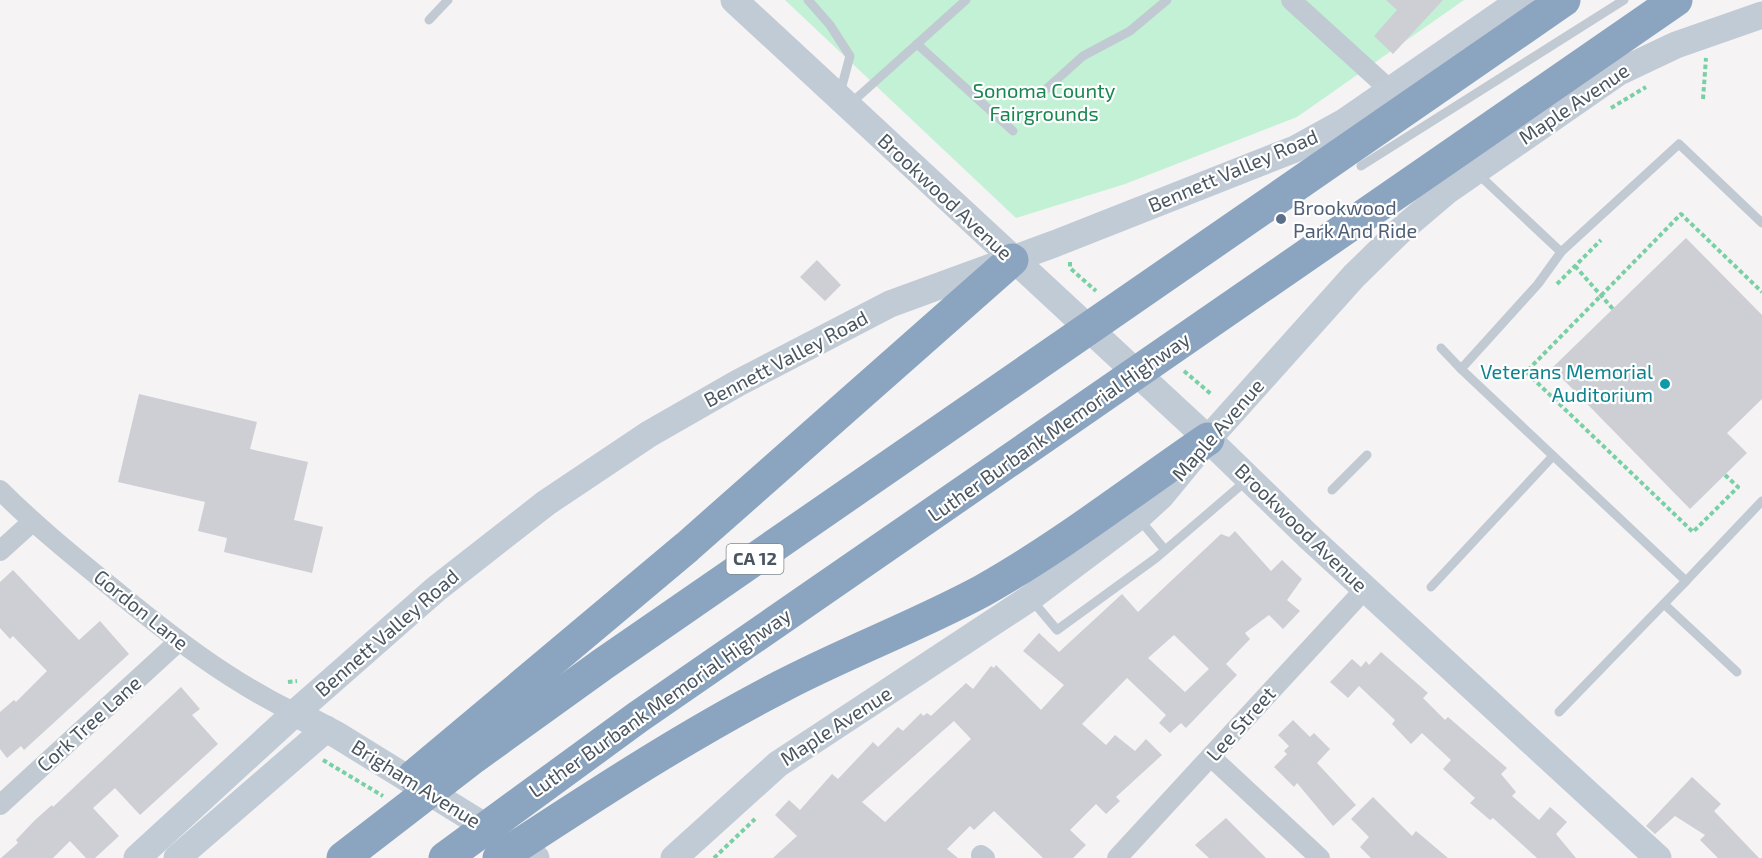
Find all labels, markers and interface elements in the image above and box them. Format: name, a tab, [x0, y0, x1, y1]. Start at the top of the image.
street label: Maple Avenue	[1514, 57, 1633, 149]
park label: Sonoma County Fairgrounds	[973, 78, 1116, 125]
street label: Bennett Valley Road	[1144, 123, 1321, 217]
street label: Brookwood Avenue	[874, 128, 1018, 265]
place label: Brookwood Park And Ride	[1293, 195, 1417, 242]
marker: Brookwood Park And Ride	[1274, 212, 1288, 226]
street label: Bennett Valley Road	[699, 305, 872, 411]
street label: Luther Burbank Memorial Highway	[923, 326, 1194, 526]
place label: Veterans Memorial Auditorium	[1480, 359, 1653, 406]
street label: Maple Avenue	[1166, 373, 1268, 485]
marker: Veterans Memorial Auditorium	[1658, 377, 1672, 391]
street label: Brookwood Avenue	[1231, 458, 1373, 597]
road number: CA 12	[726, 544, 783, 574]
street label: Bennett Valley Road	[310, 563, 463, 701]
street label: Gordon Lane	[90, 564, 194, 655]
street label: Luther Burbank Memorial Highway	[524, 602, 795, 802]
street label: Cork Tree Lane	[31, 670, 145, 776]
street label: Maple Avenue	[775, 680, 896, 770]
street label: Lee Street	[1201, 681, 1280, 765]
street label: Brigham Avenue	[348, 734, 486, 832]

